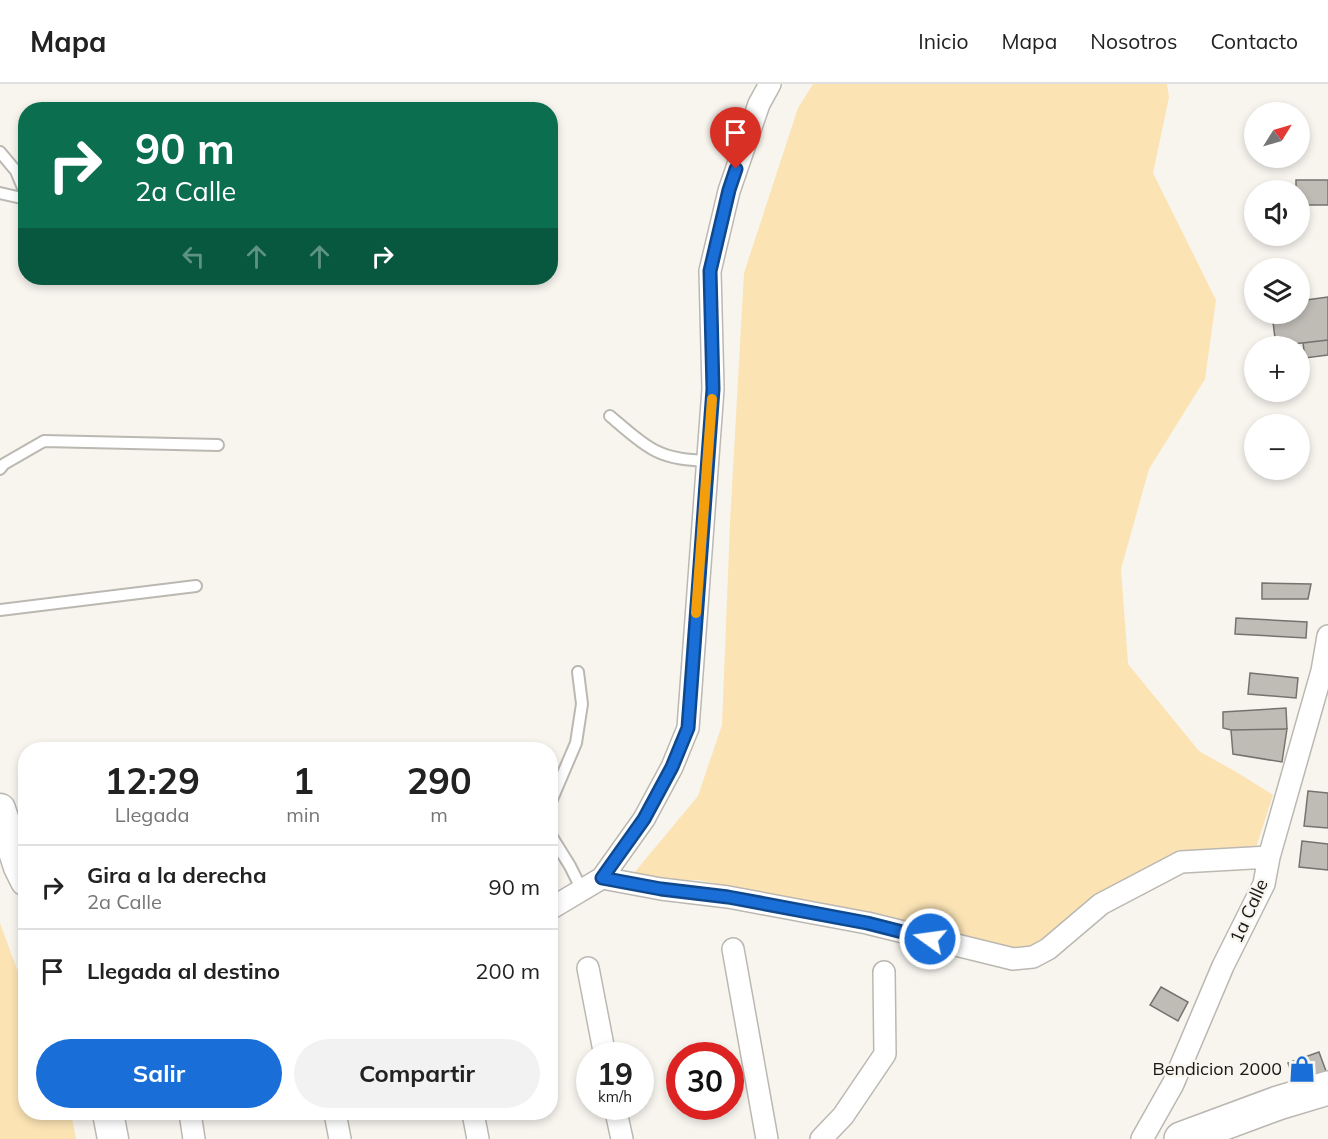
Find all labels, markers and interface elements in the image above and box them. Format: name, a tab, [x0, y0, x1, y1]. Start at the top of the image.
text: Mapa	[30, 24, 106, 59]
text: Inicio	[918, 28, 968, 54]
text: Mapa	[1001, 28, 1057, 54]
text: Nosotros	[1090, 28, 1177, 54]
text: Contacto	[1210, 28, 1298, 54]
north arrow	[1244, 102, 1310, 168]
map controls	[1244, 102, 1310, 480]
pin	[710, 107, 761, 169]
icon: arrive	[719, 116, 752, 149]
text: 90 m	[135, 122, 235, 175]
icon: right	[36, 126, 114, 204]
text: 2a Calle	[135, 174, 236, 208]
button: sound	[1244, 180, 1310, 246]
icon: left	[177, 240, 210, 273]
icon: ahead	[240, 240, 273, 273]
icon: ahead	[303, 240, 336, 273]
icon: right	[366, 240, 399, 273]
button: layers	[1244, 258, 1310, 324]
button: +	[1244, 336, 1310, 402]
button: −	[1244, 414, 1310, 480]
text: 12:29	[104, 758, 200, 803]
text: 1	[292, 758, 314, 803]
text: 290	[407, 758, 472, 803]
text: Llegada	[115, 802, 189, 827]
text: min	[286, 802, 320, 827]
text: m	[430, 802, 448, 827]
text: Gira a la derecha	[87, 861, 267, 889]
icon: right	[36, 871, 69, 904]
text: 90 m	[489, 873, 540, 901]
street label: 1a Calle	[1224, 875, 1273, 946]
text: 2a Calle	[87, 889, 162, 914]
position arrow	[898, 907, 962, 971]
icon: arrive	[36, 955, 69, 988]
text: Llegada al destino	[87, 957, 280, 985]
text: 200 m	[475, 957, 540, 985]
button: Salir	[36, 1039, 282, 1108]
button: Compartir	[294, 1039, 540, 1108]
speed limit sign: 30	[666, 1042, 744, 1120]
shop icon: Bendicion 2000	[1287, 1054, 1317, 1084]
text: 19	[597, 1055, 633, 1093]
place label: Bendicion 2000	[1152, 1057, 1282, 1080]
text: km/h	[598, 1087, 632, 1106]

